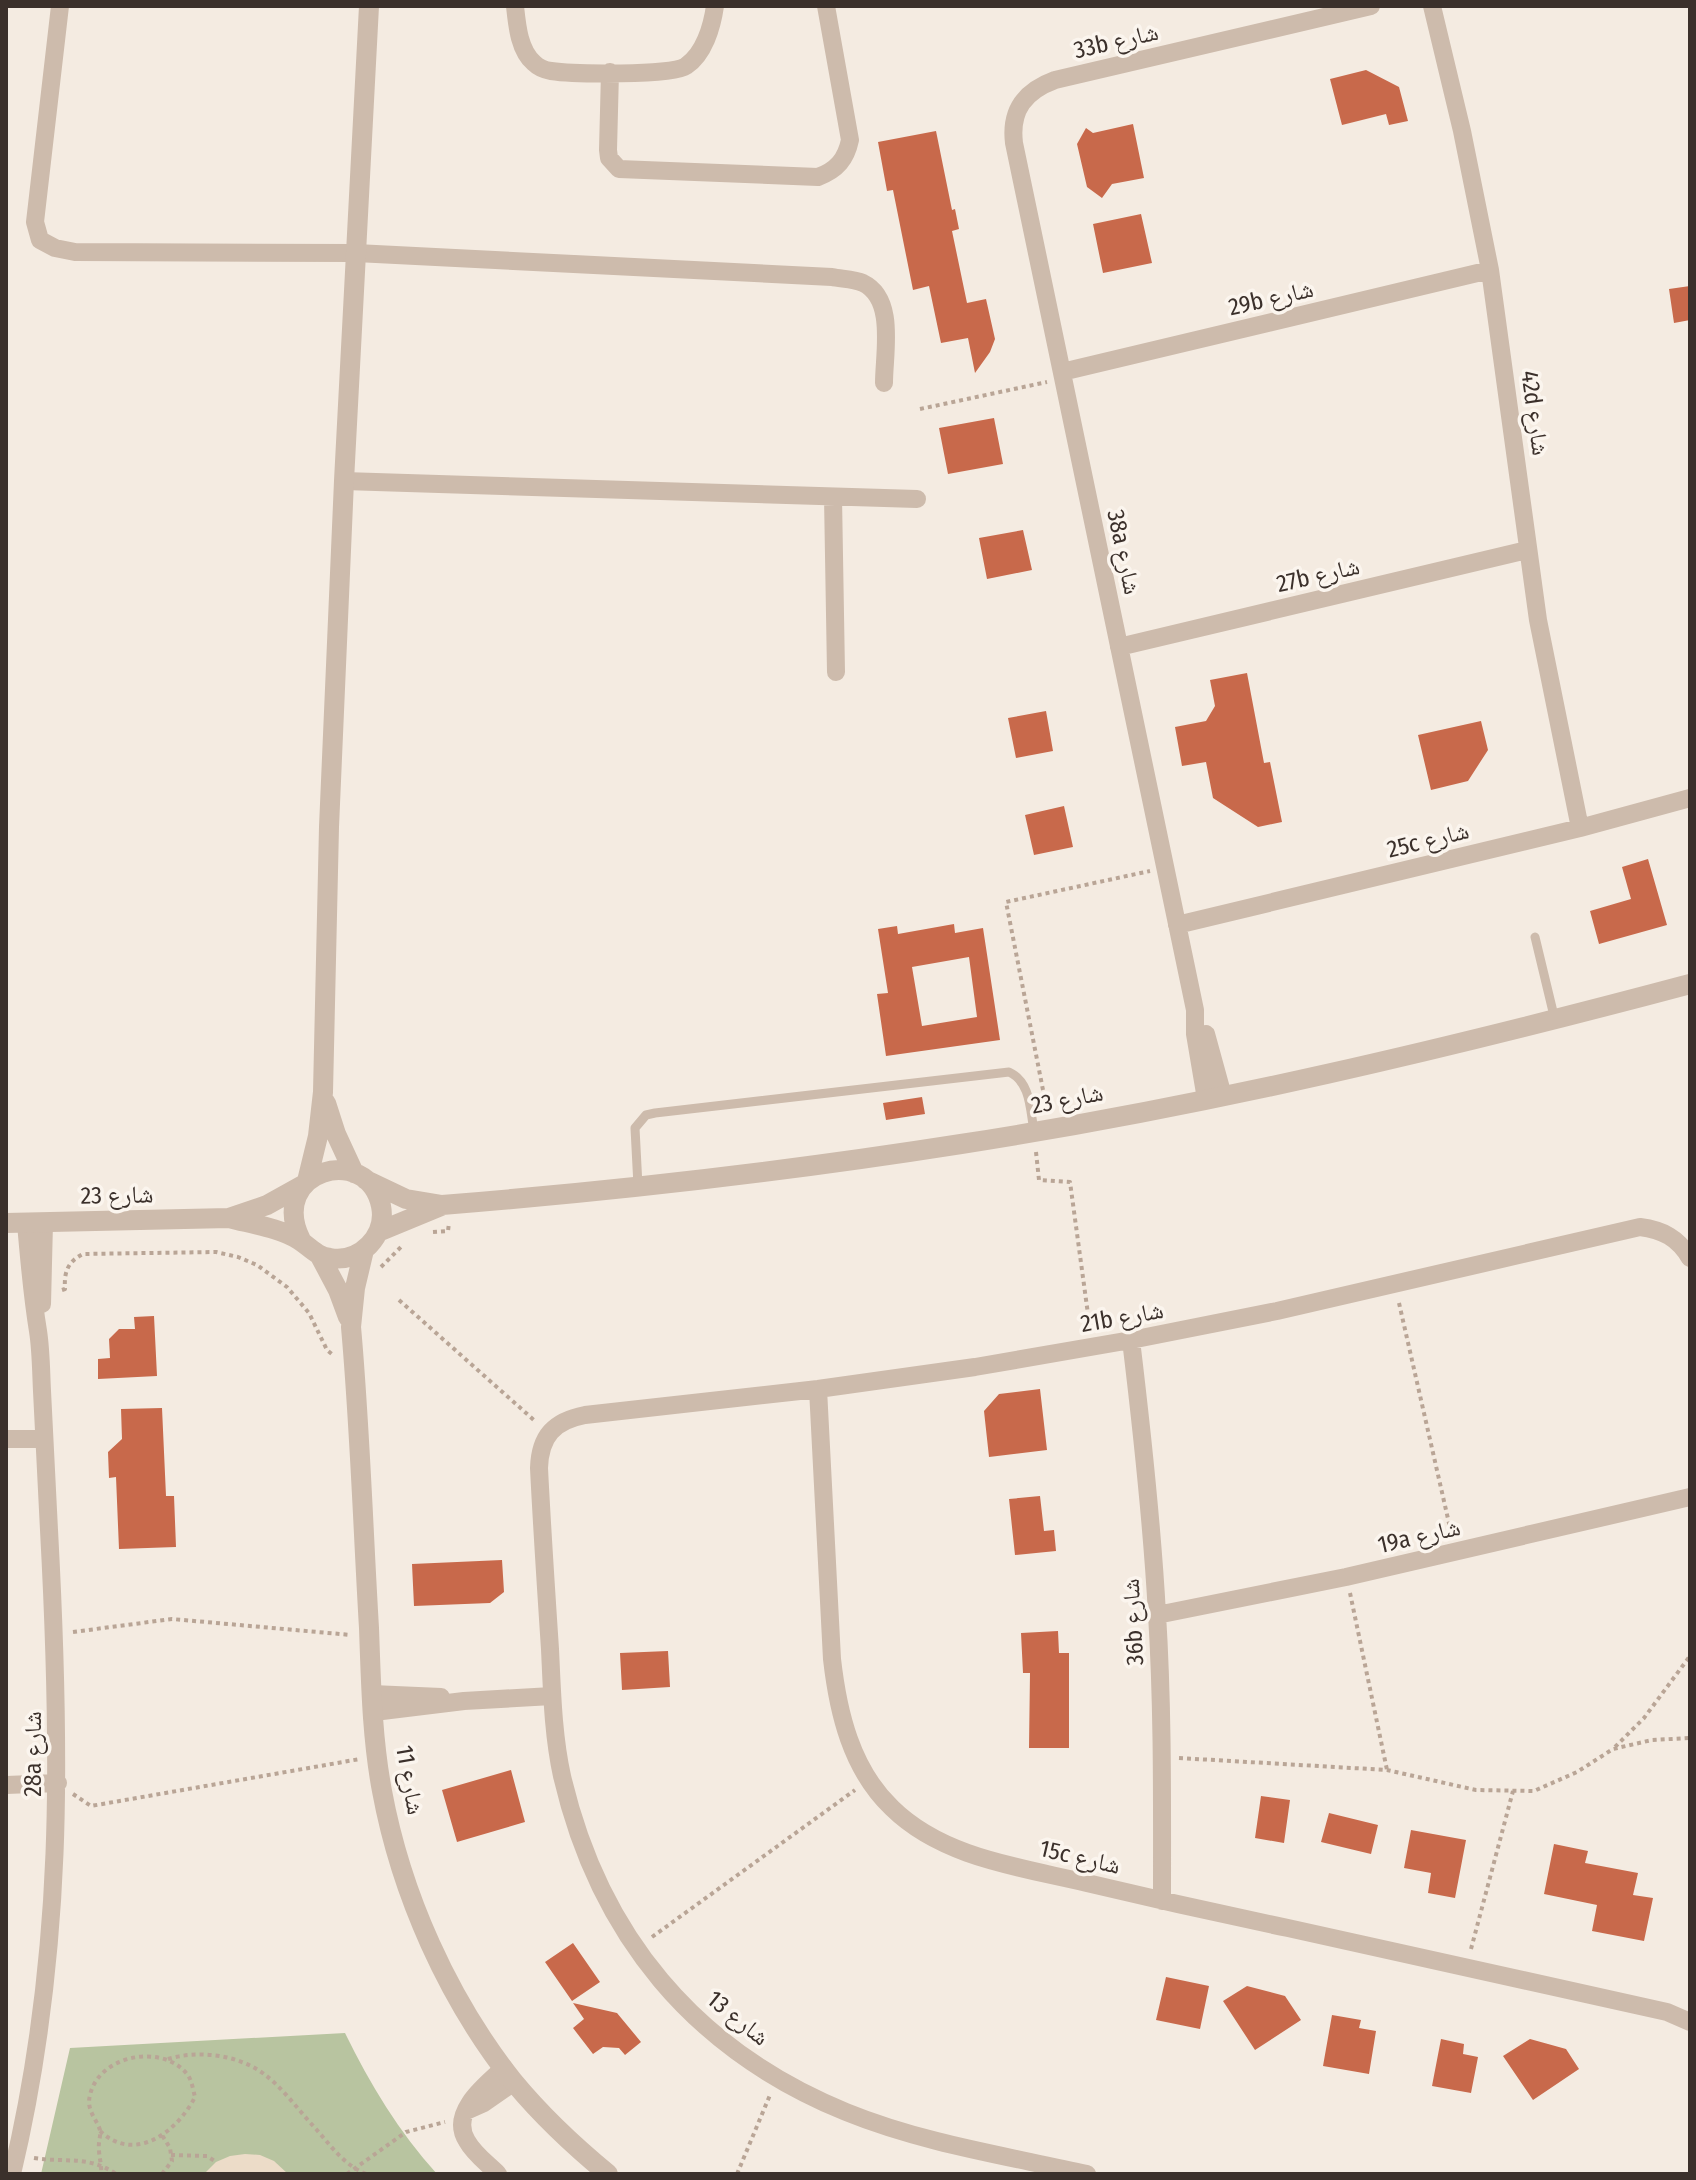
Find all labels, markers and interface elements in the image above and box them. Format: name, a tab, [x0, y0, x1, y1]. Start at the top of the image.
street label: 33b شارع	[1071, 18, 1161, 65]
street label: 29b شارع	[1226, 275, 1316, 322]
street label: 42d شارع	[1514, 369, 1555, 457]
street label: 38a شارع	[1100, 507, 1147, 597]
street label: 27b شارع	[1274, 552, 1362, 599]
street label: 25c شارع	[1384, 816, 1472, 865]
street label: شارع 23	[1029, 1078, 1106, 1121]
street label: شارع 23	[80, 1180, 154, 1211]
street label: 21b شارع	[1078, 1296, 1166, 1339]
street label: 19a شارع	[1375, 1513, 1463, 1560]
street label: 36b شارع	[1117, 1578, 1150, 1666]
street label: 28a شارع	[19, 1711, 48, 1797]
street label: شارع 11	[389, 1743, 430, 1817]
street label: 15c شارع	[1037, 1834, 1123, 1881]
street label: شارع 13	[701, 1985, 775, 2052]

